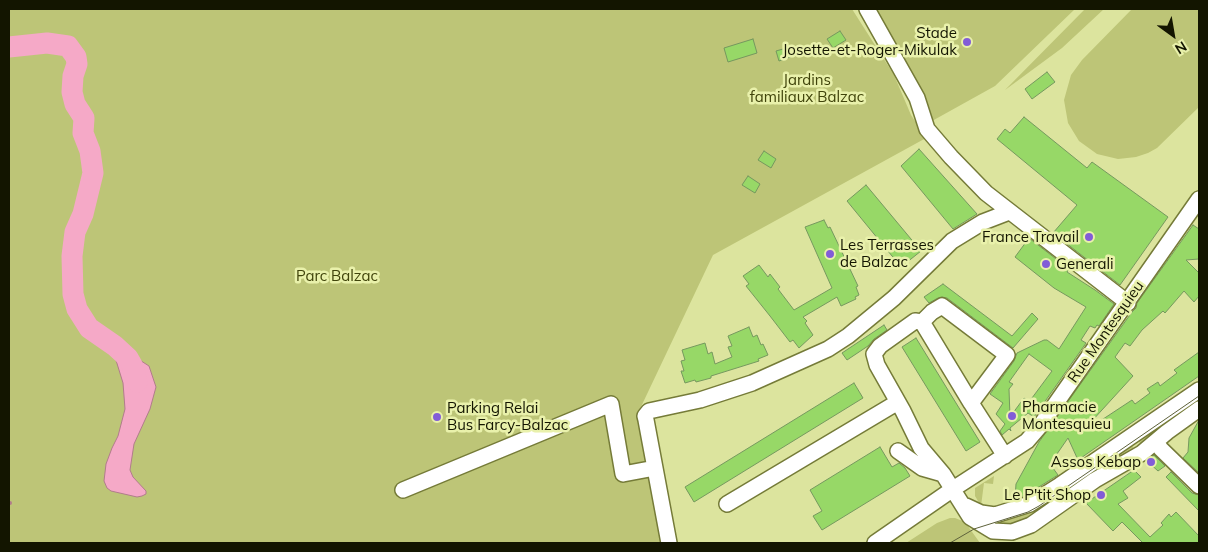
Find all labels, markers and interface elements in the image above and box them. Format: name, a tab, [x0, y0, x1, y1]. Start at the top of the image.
north arrow	[1148, 10, 1198, 60]
place label: Stade Josette-et-Roger-Mikulak	[782, 24, 957, 59]
marker: Stade Josette-et-Roger-Mikulak	[961, 36, 973, 48]
text: N	[1172, 37, 1190, 58]
park label: Jardins familiaux Balzac	[750, 71, 864, 106]
place label: France Travail	[982, 228, 1079, 246]
marker: France Travail	[1083, 231, 1095, 243]
place label: Les Terrasses de Balzac	[840, 236, 934, 271]
marker: Les Terrasses de Balzac	[824, 248, 836, 260]
place label: Generali	[1056, 255, 1114, 273]
marker: Generali	[1040, 258, 1052, 270]
park label: Parc Balzac	[296, 267, 378, 285]
street label: Rue Montesquieu	[1064, 278, 1148, 386]
place label: Pharmacie Montesquieu	[1022, 398, 1111, 433]
place label: Parking Relai Bus Farcy-Balzac	[447, 399, 568, 434]
marker: Pharmacie Montesquieu	[1006, 410, 1018, 422]
marker: Parking Relai Bus Farcy-Balzac	[431, 411, 443, 423]
place label: Assos Kebap	[1051, 453, 1141, 471]
marker: Assos Kebap	[1145, 456, 1157, 468]
place label: Le P'tit Shop	[1004, 486, 1091, 504]
marker: Le P'tit Shop	[1095, 489, 1107, 501]

